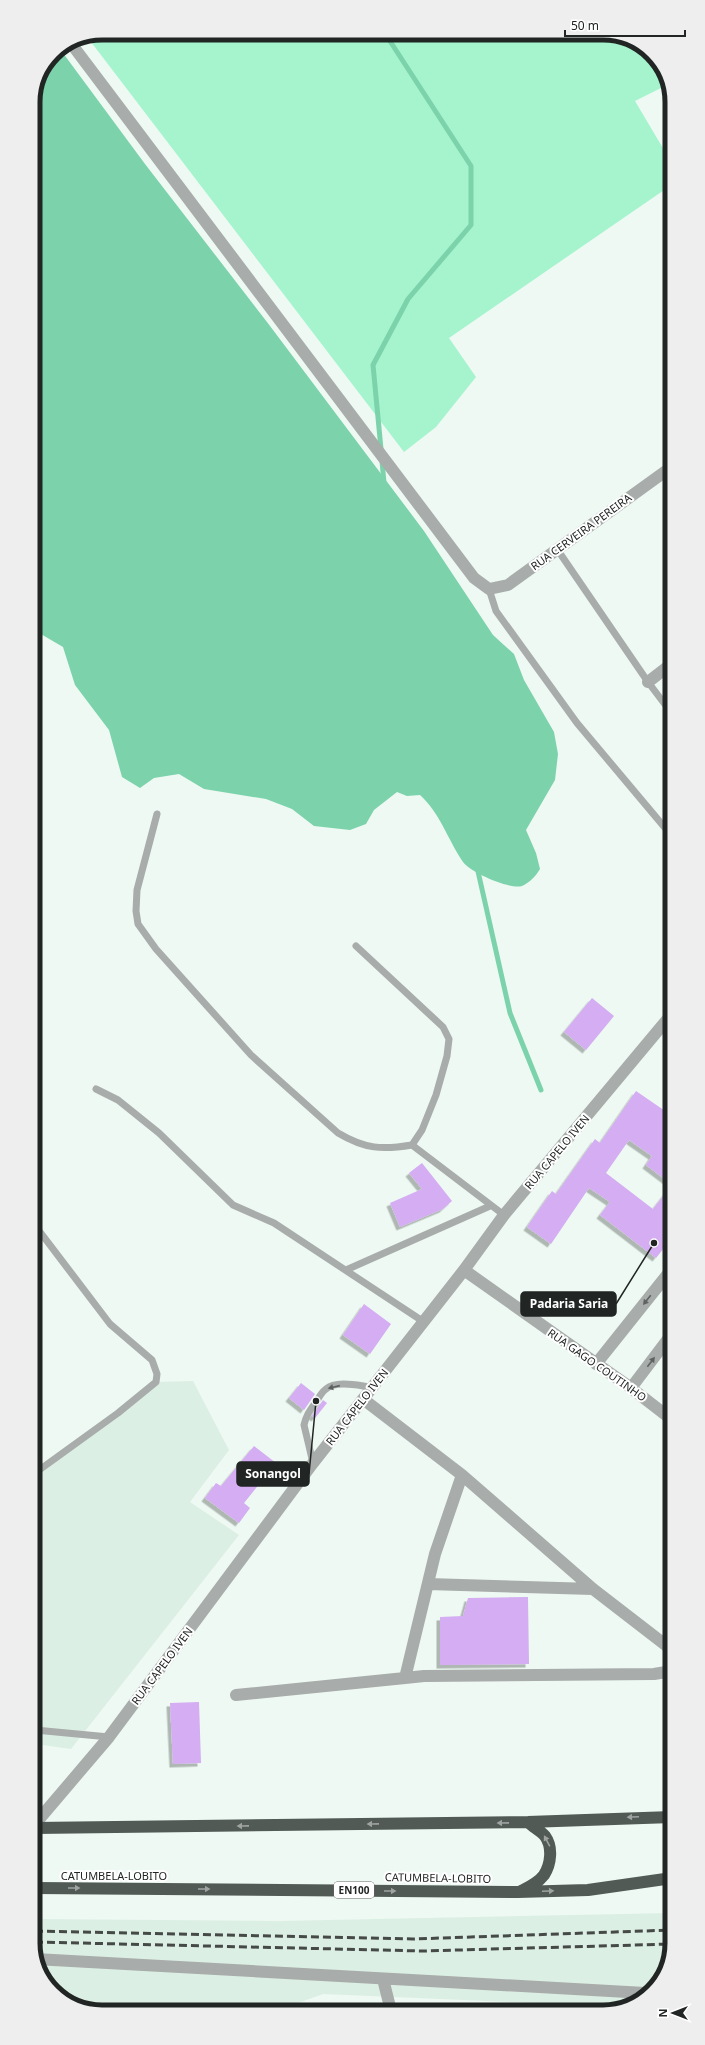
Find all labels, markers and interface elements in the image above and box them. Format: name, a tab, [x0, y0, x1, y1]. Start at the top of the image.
scale bar	[565, 12, 685, 38]
text: 50 m	[571, 17, 599, 34]
street label: RUA CERVEIRA PEREIRA	[527, 489, 635, 573]
street label: RUA CAPELO IVEN	[521, 1111, 592, 1192]
callout: Padaria Saria	[521, 1292, 616, 1316]
text: Padaria Saria	[530, 1295, 608, 1312]
one-way arrow	[643, 1295, 651, 1306]
street label: RUA GAGO COUTINHO	[545, 1325, 650, 1404]
one-way arrow	[647, 1356, 655, 1367]
street label: RUA CAPELO IVEN	[322, 1365, 391, 1448]
one-way arrow	[327, 1384, 340, 1390]
callout: Sonangol	[237, 1462, 309, 1486]
text: Sonangol	[245, 1465, 301, 1482]
street label: RUA CAPELO IVEN	[128, 1624, 196, 1707]
one-way arrow	[627, 1814, 639, 1821]
one-way arrow	[496, 1820, 509, 1826]
one-way arrow	[366, 1821, 379, 1827]
one-way arrow	[237, 1822, 249, 1829]
one-way arrow	[544, 1836, 550, 1847]
street label: CATUMBELA-LOBITO	[61, 1868, 167, 1883]
street label: CATUMBELA-LOBITO	[385, 1869, 491, 1886]
road number: EN100	[334, 1882, 374, 1898]
one-way arrow	[68, 1885, 81, 1891]
one-way arrow	[198, 1886, 211, 1892]
one-way arrow	[384, 1888, 397, 1894]
one-way arrow	[542, 1888, 555, 1894]
north arrow	[653, 1993, 693, 2033]
text: N	[655, 2009, 670, 2017]

